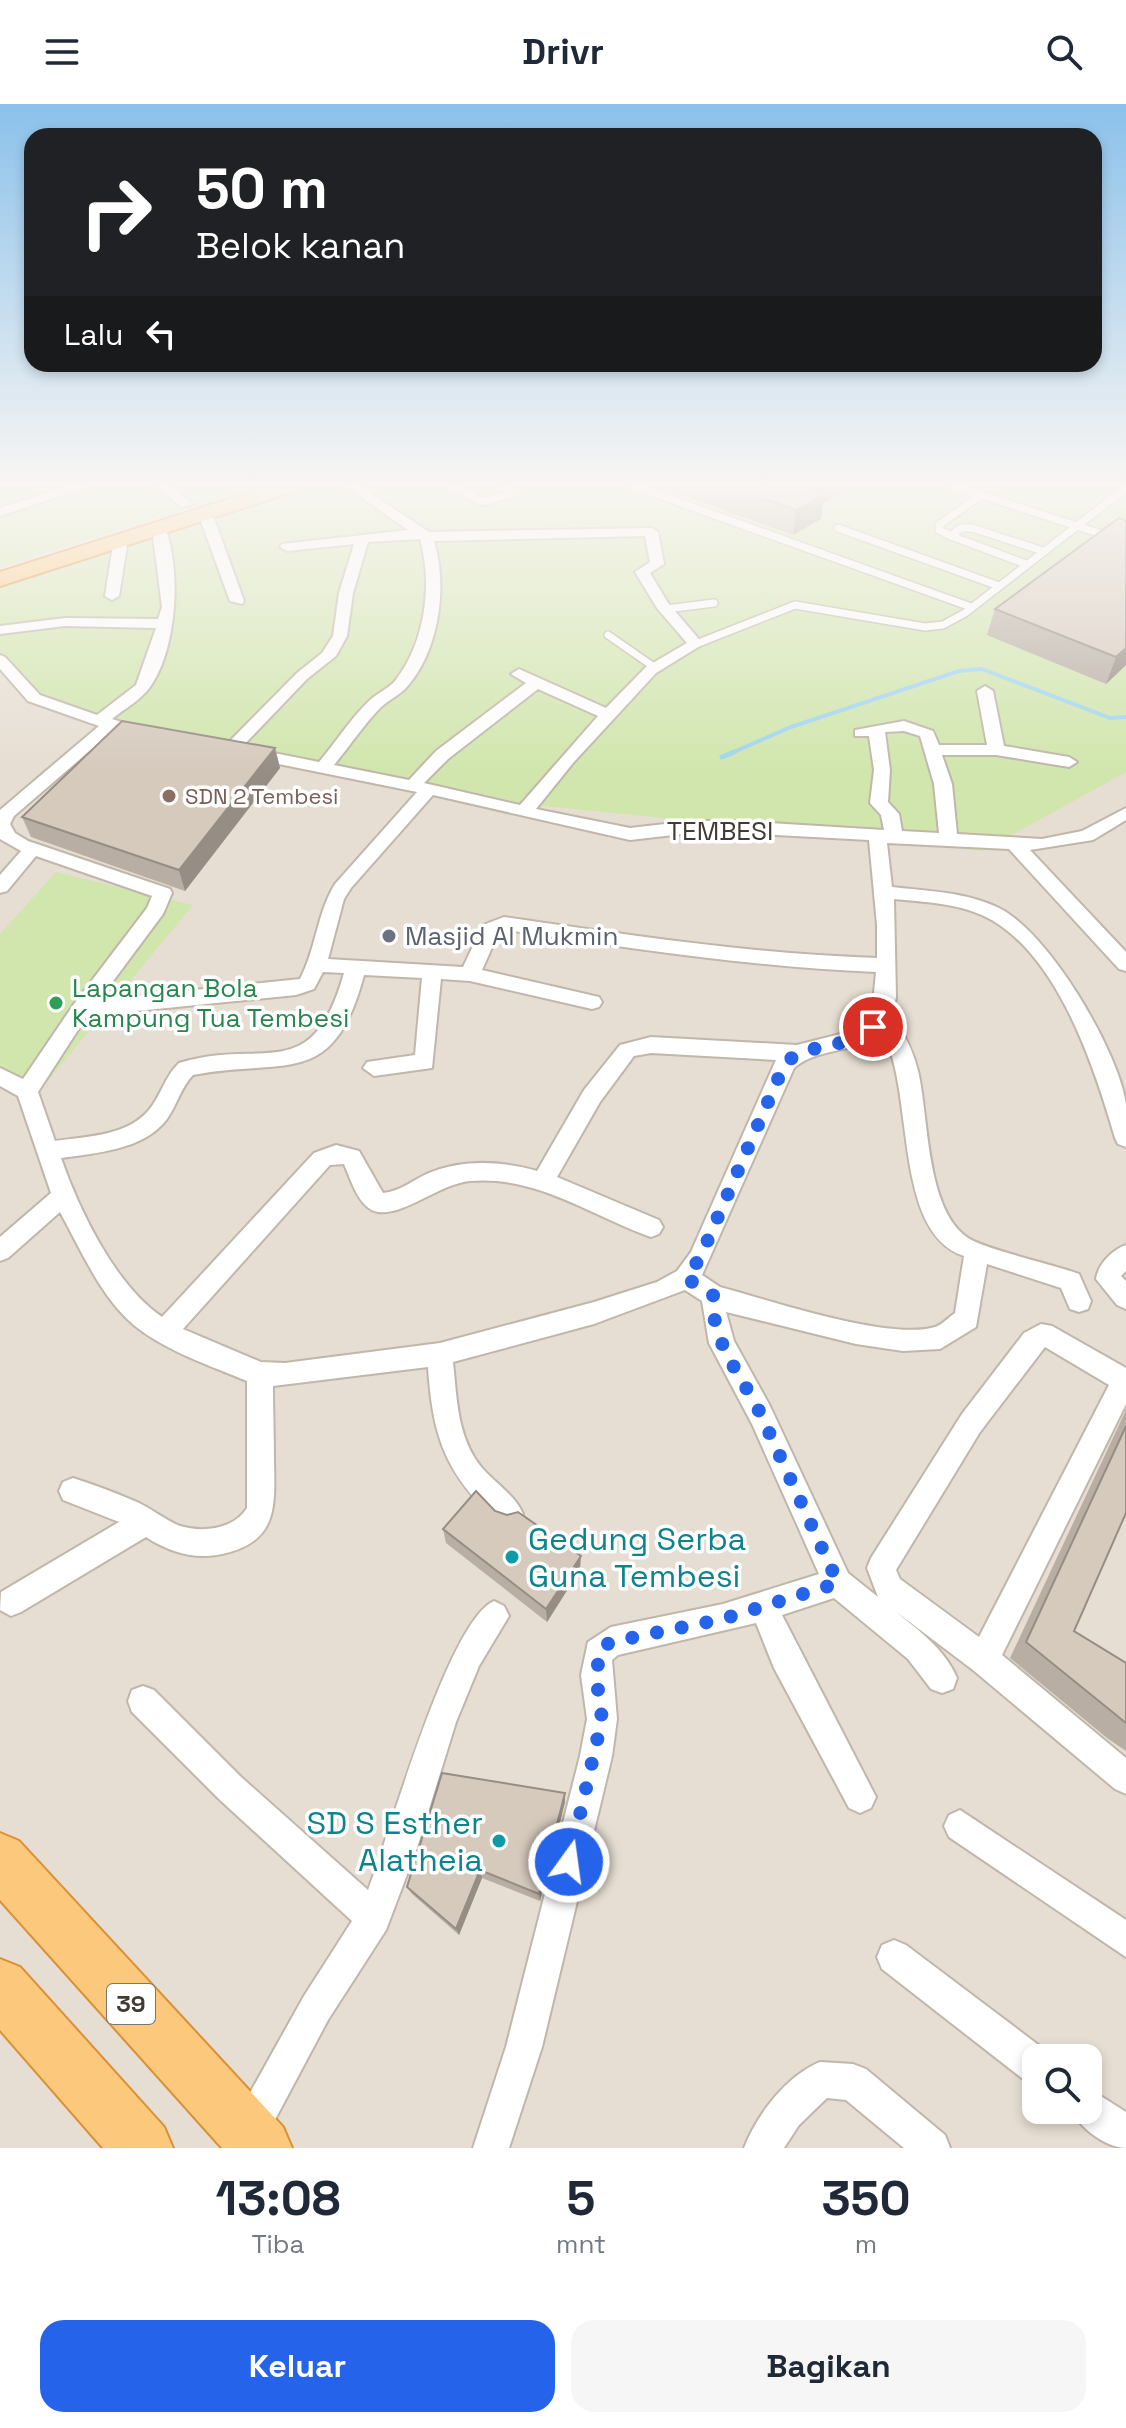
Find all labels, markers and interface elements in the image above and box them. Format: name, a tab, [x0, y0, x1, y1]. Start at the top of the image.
text: Drivr	[522, 29, 604, 75]
icon: menu	[40, 30, 84, 74]
icon: search	[1042, 30, 1086, 74]
text: 50 m	[196, 153, 328, 224]
icon: right	[64, 160, 168, 264]
text: Belok kanan	[196, 223, 405, 269]
icon: left	[139, 312, 183, 356]
text: Lalu	[64, 315, 123, 354]
place label: SDN 2 Tembesi	[185, 782, 338, 810]
marker: SDN 2 Tembesi	[160, 787, 178, 805]
street label: TEMBESI	[667, 814, 773, 848]
place label: Masjid Al Mukmin	[405, 919, 618, 953]
marker: Masjid Al Mukmin	[380, 927, 398, 945]
place label: Lapangan Bola Kampung Tua Tembesi	[72, 971, 349, 1035]
pin	[839, 993, 907, 1061]
marker: Lapangan Bola Kampung Tua Tembesi	[47, 994, 65, 1012]
icon: arrive	[851, 1005, 895, 1049]
place label: Gedung Serba Guna Tembesi	[528, 1519, 746, 1596]
marker: Gedung Serba Guna Tembesi	[503, 1548, 521, 1566]
place label: SD S Esther Alatheia	[306, 1803, 483, 1880]
position arrow	[527, 1820, 611, 1904]
marker: SD S Esther Alatheia	[490, 1832, 508, 1850]
road number: 39	[107, 1984, 155, 2024]
map controls	[1022, 2044, 1102, 2124]
button: search	[1022, 2044, 1102, 2124]
text: 13:08	[215, 2168, 341, 2229]
text: 5	[567, 2168, 595, 2229]
text: 350	[821, 2168, 911, 2229]
text: Tiba	[251, 2227, 305, 2261]
text: mnt	[556, 2227, 606, 2261]
text: m	[855, 2227, 877, 2261]
button: Keluar	[40, 2320, 555, 2412]
button: Bagikan	[571, 2320, 1086, 2412]

